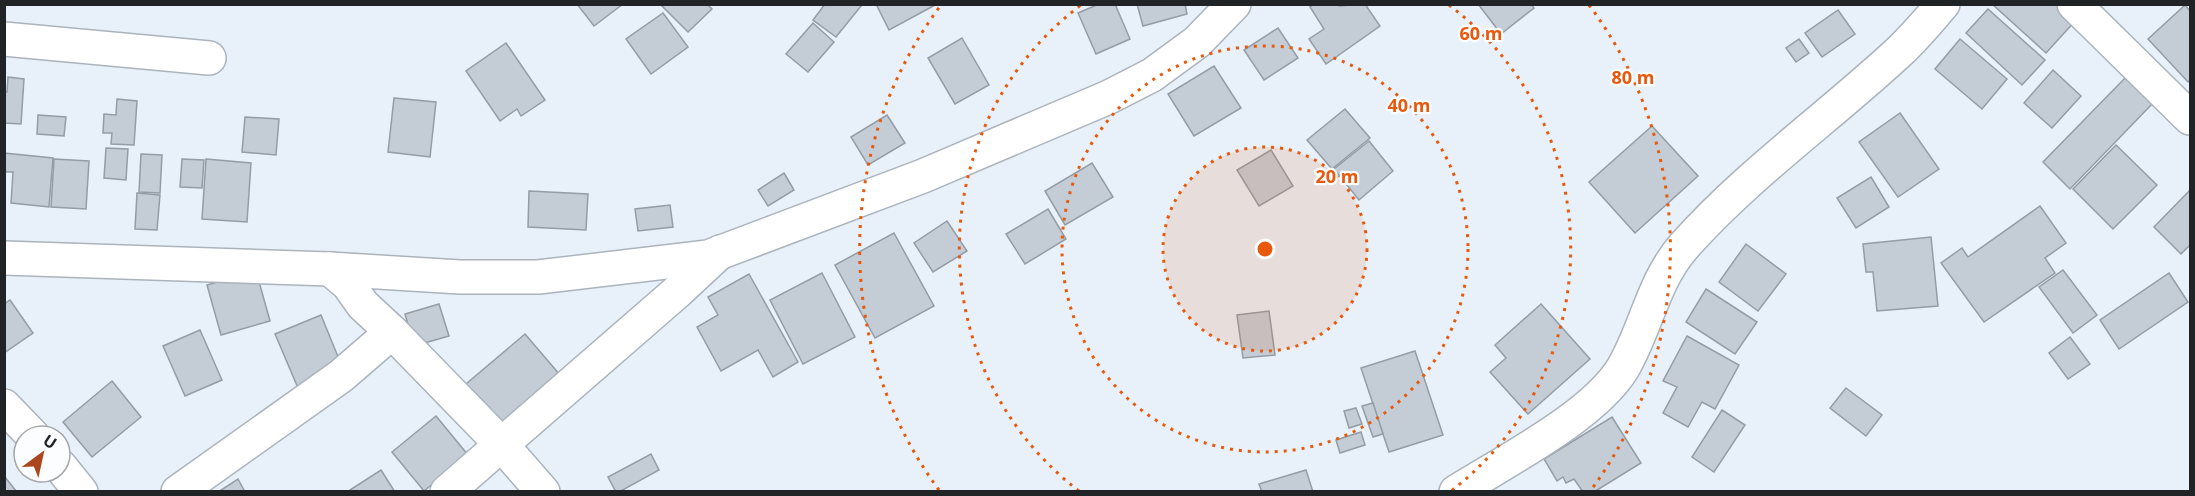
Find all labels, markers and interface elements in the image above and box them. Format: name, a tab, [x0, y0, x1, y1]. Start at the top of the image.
text: 60 m	[1460, 21, 1502, 45]
text: 80 m	[1612, 65, 1654, 89]
text: 40 m	[1388, 93, 1430, 117]
text: 20 m	[1316, 164, 1358, 188]
centre of rings	[1255, 239, 1275, 259]
north arrow	[12, 424, 72, 484]
text: U	[39, 429, 61, 454]

